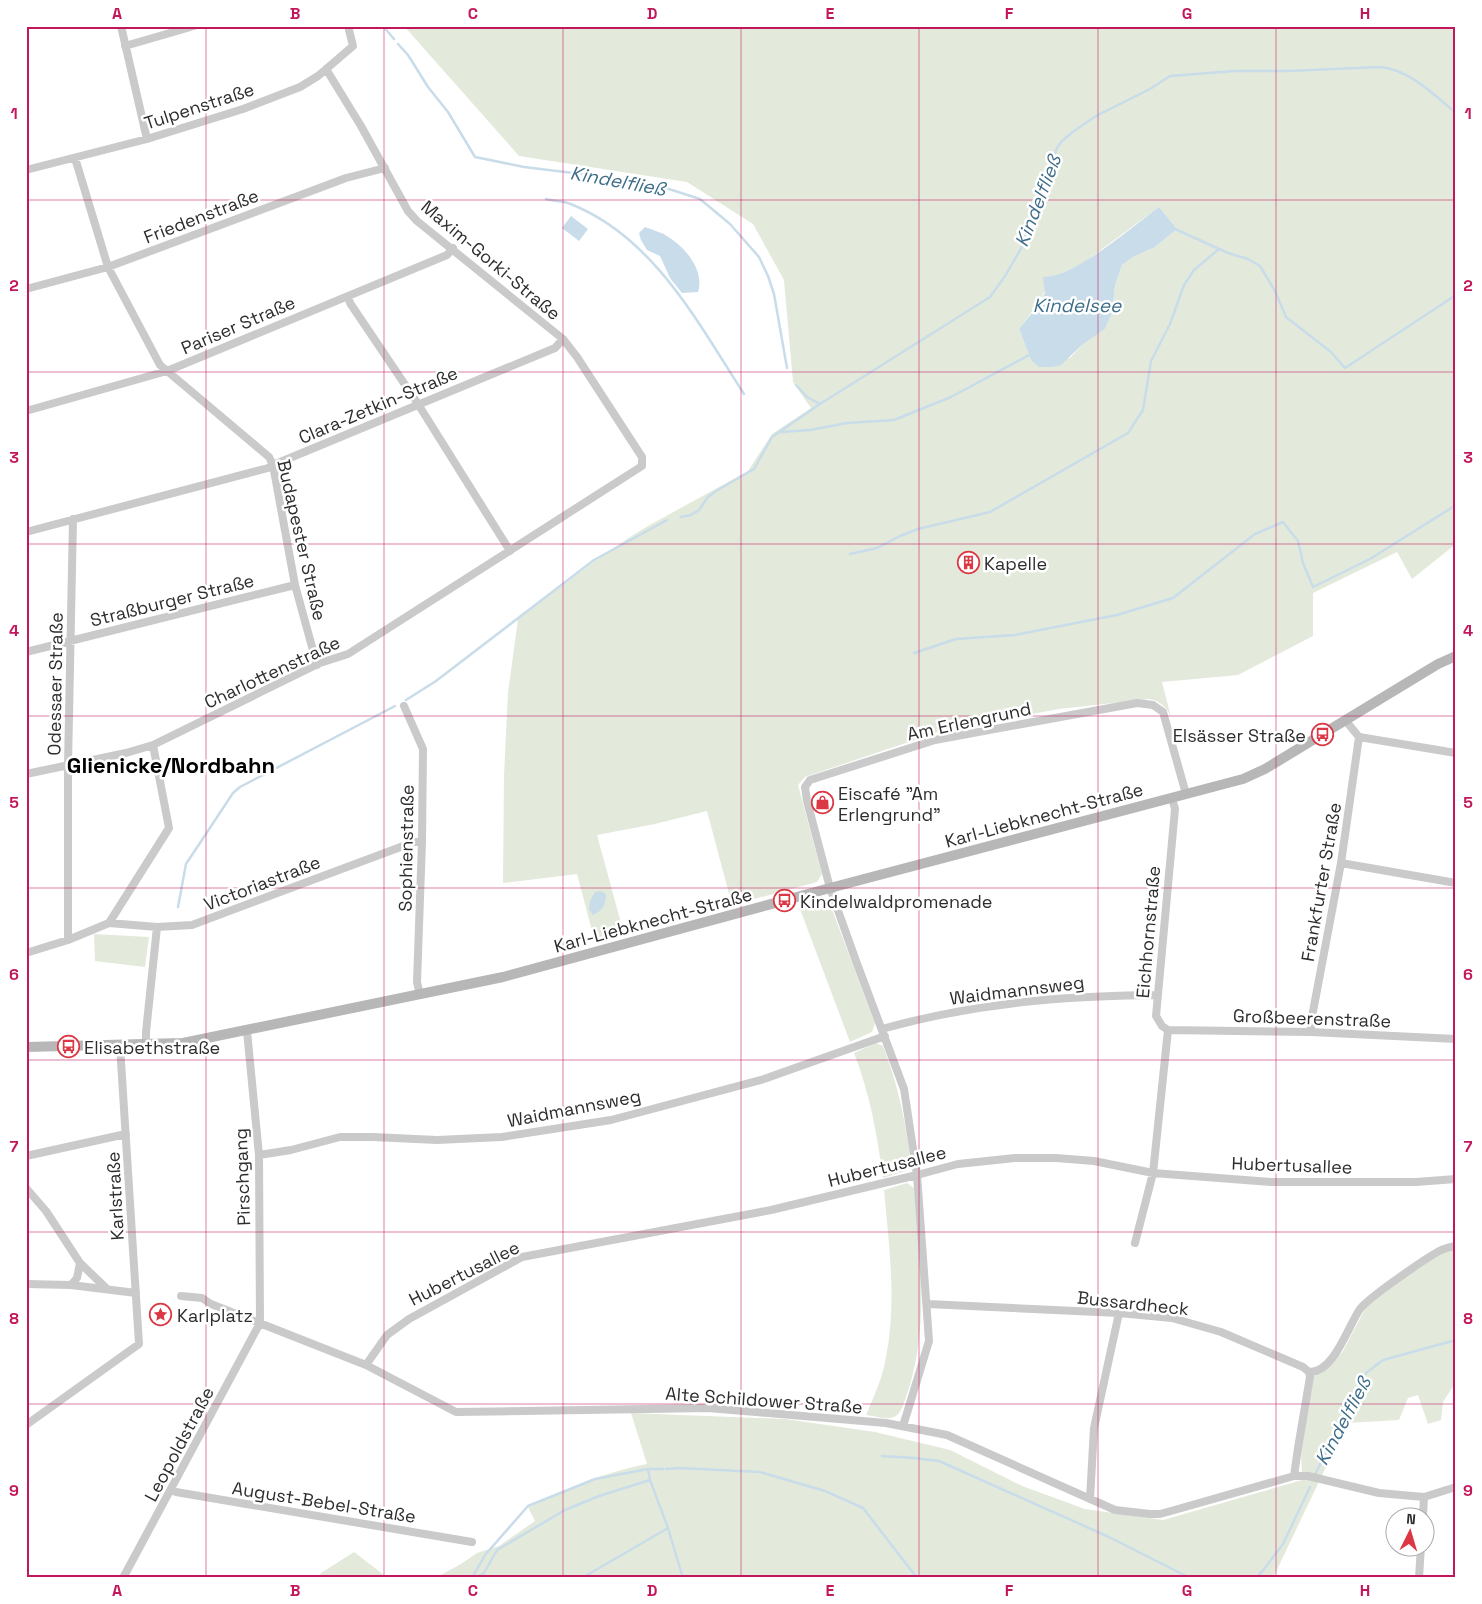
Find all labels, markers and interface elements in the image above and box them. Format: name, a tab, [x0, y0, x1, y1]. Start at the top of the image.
text: A	[112, 3, 122, 24]
text: B	[290, 3, 300, 24]
text: C	[468, 3, 478, 24]
text: D	[647, 3, 657, 24]
text: E	[826, 3, 835, 24]
text: F	[1005, 3, 1014, 24]
text: G	[1182, 3, 1192, 24]
text: H	[1360, 3, 1370, 24]
street label: Tulpenstraße	[141, 77, 257, 135]
text: 1	[10, 103, 18, 124]
text: 1	[1464, 103, 1472, 124]
water label: Kindelfließ	[1009, 150, 1067, 251]
water label: Kindelfließ	[568, 160, 669, 202]
street label: Friedenstraße	[140, 184, 262, 248]
street label: Maxim-Gorki-Straße	[417, 195, 565, 325]
text: 2	[9, 275, 19, 296]
text: 2	[1463, 275, 1473, 296]
street label: Pariser Straße	[177, 291, 299, 359]
water label: Kindelsee	[1033, 293, 1122, 318]
street label: Clara-Zetkin-Straße	[295, 361, 461, 449]
text: 3	[9, 447, 19, 468]
text: 3	[1463, 447, 1473, 468]
street label: Budapester Straße	[272, 457, 332, 623]
building icon: Kapelle	[956, 551, 980, 575]
place label: Kapelle	[984, 552, 1047, 575]
street label: Straßburger Straße	[88, 568, 256, 632]
street label: Odessaer Straße	[42, 612, 68, 756]
text: 4	[9, 620, 19, 641]
text: 4	[1463, 620, 1473, 641]
street label: Charlottenstraße	[200, 630, 344, 714]
street label: Am Erlengrund	[905, 697, 1033, 745]
bus stop icon: Elsässer Straße	[1310, 723, 1334, 747]
place label: Elsässer Straße	[1173, 724, 1306, 747]
district label: Glienicke/Nordbahn	[67, 751, 275, 779]
street label: Karl-Liebknecht-Straße	[942, 777, 1146, 853]
place label: Eiscafé "Am Erlengrund"	[838, 782, 941, 826]
street label: Sophienstraße	[393, 784, 419, 912]
shop icon: Eiscafé "Am Erlengrund"	[810, 791, 834, 815]
text: 5	[9, 792, 19, 813]
text: 5	[1463, 792, 1473, 813]
street label: Frankfurter Straße	[1296, 801, 1346, 963]
street label: Victoriastraße	[201, 850, 323, 916]
street label: Eichhornstraße	[1131, 865, 1165, 999]
street label: Karl-Liebknecht-Straße	[551, 882, 755, 958]
bus stop icon: Kindelwaldpromenade	[772, 889, 796, 913]
place label: Kindelwaldpromenade	[800, 890, 992, 913]
text: 6	[9, 964, 19, 985]
text: 6	[1463, 964, 1473, 985]
street label: Waidmannsweg	[948, 970, 1086, 1010]
street label: Großbeerenstraße	[1233, 1004, 1391, 1032]
bus stop icon: Elisabethstraße	[56, 1035, 80, 1059]
place label: Elisabethstraße	[84, 1036, 220, 1059]
street label: Waidmannsweg	[505, 1084, 643, 1132]
street label: Pirschgang	[229, 1128, 255, 1226]
text: 7	[10, 1136, 19, 1157]
text: 7	[1464, 1136, 1473, 1157]
street label: Hubertusallee	[825, 1140, 949, 1192]
street label: Karlstraße	[101, 1151, 129, 1241]
street label: Hubertusallee	[1231, 1151, 1353, 1179]
street label: Hubertusallee	[405, 1235, 523, 1311]
street label: Bussardheck	[1076, 1286, 1190, 1320]
place icon: Karlplatz	[149, 1303, 173, 1327]
place label: Karlplatz	[177, 1304, 253, 1327]
text: 8	[9, 1308, 19, 1329]
text: 8	[1463, 1308, 1473, 1329]
water label: Kindelfließ	[1309, 1372, 1377, 1469]
street label: Alte Schildower Straße	[665, 1382, 863, 1418]
street label: Leopoldstraße	[139, 1383, 219, 1505]
street label: August-Bebel-Straße	[230, 1476, 418, 1528]
text: 9	[9, 1480, 19, 1501]
text: 9	[1463, 1480, 1473, 1501]
north arrow	[1384, 1506, 1434, 1556]
text: N	[1406, 1510, 1417, 1528]
text: A	[112, 1580, 122, 1601]
text: B	[290, 1580, 300, 1601]
text: C	[468, 1580, 478, 1601]
text: D	[647, 1580, 657, 1601]
text: E	[826, 1580, 835, 1601]
text: F	[1005, 1580, 1014, 1601]
text: G	[1182, 1580, 1192, 1601]
text: H	[1360, 1580, 1370, 1601]

